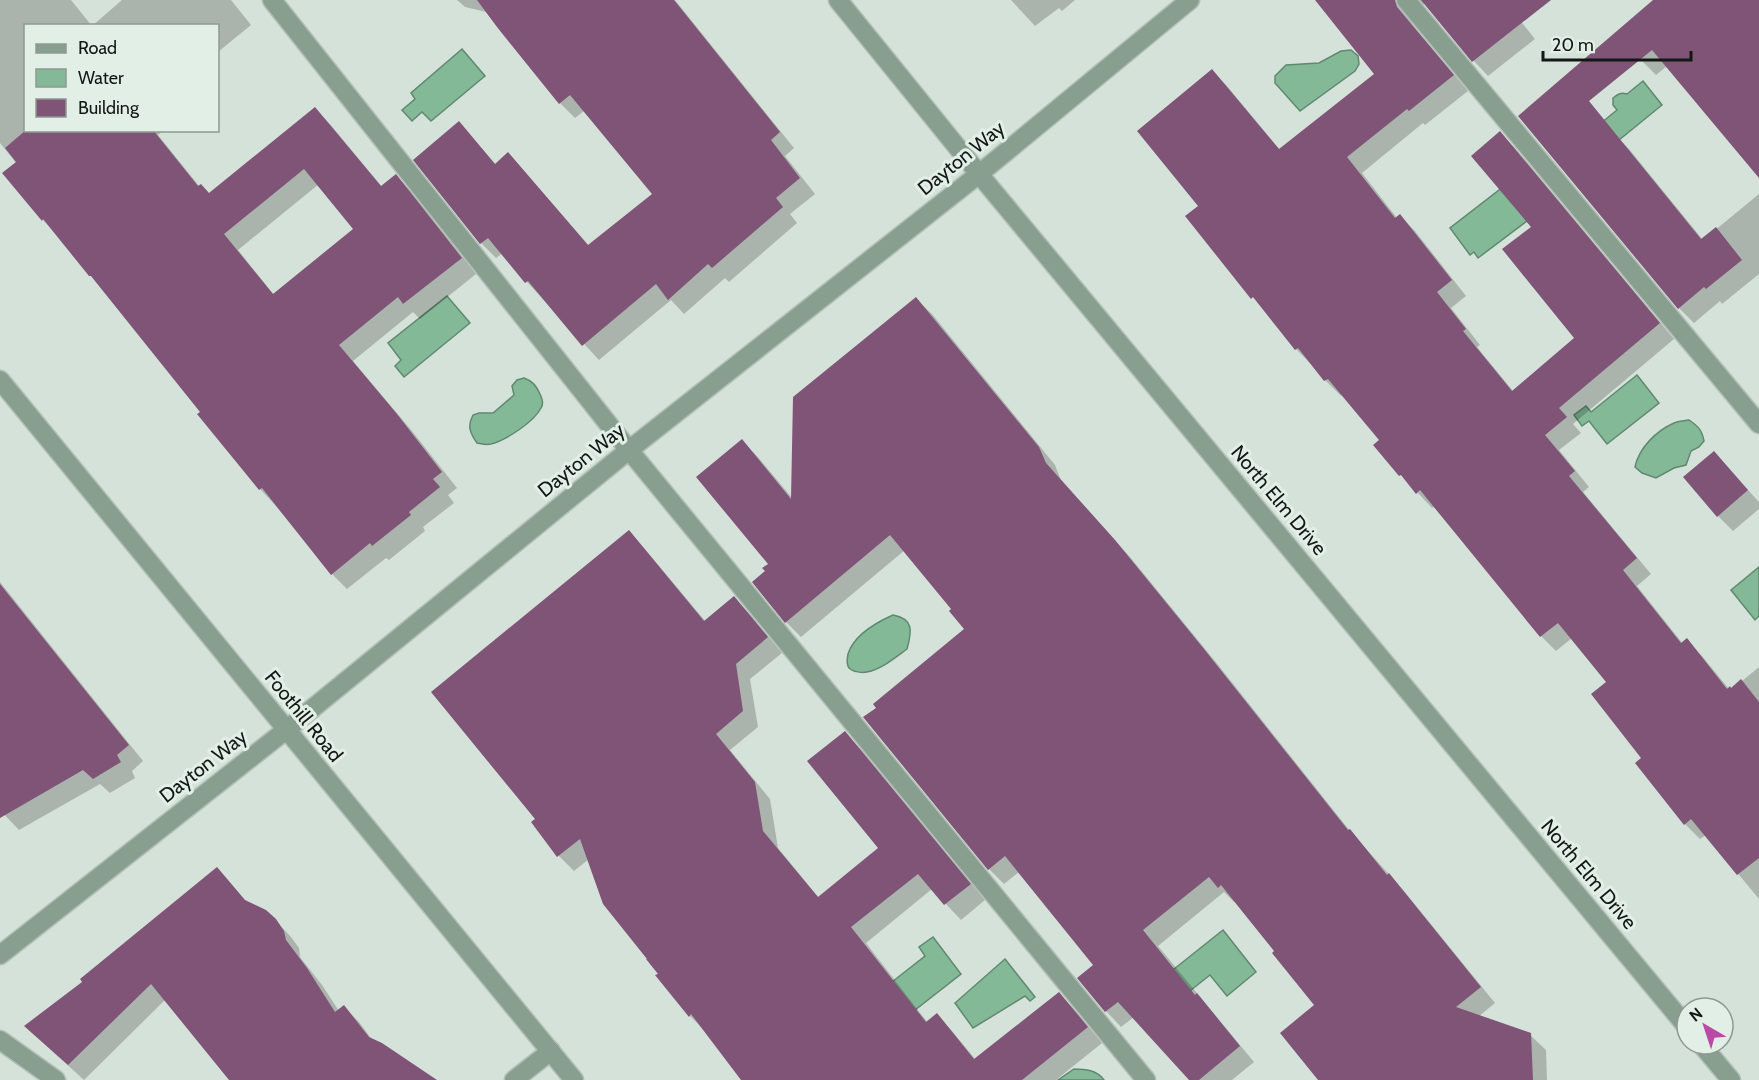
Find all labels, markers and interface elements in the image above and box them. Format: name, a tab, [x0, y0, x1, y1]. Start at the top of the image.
legend	[24, 24, 219, 132]
scale bar	[1543, 24, 1692, 62]
text: 20 m	[1552, 34, 1594, 56]
text: Road	[78, 37, 117, 59]
text: Water	[78, 67, 124, 89]
text: Building	[78, 97, 140, 119]
street label: Dayton Way	[913, 116, 1009, 200]
street label: Dayton Way	[533, 418, 629, 502]
street label: North Elm Drive	[1226, 440, 1332, 560]
street label: Foothill Road	[260, 665, 348, 767]
street label: Dayton Way	[154, 724, 252, 808]
street label: North Elm Drive	[1536, 814, 1642, 934]
north arrow	[1675, 996, 1735, 1056]
text: N	[1686, 1004, 1706, 1026]

